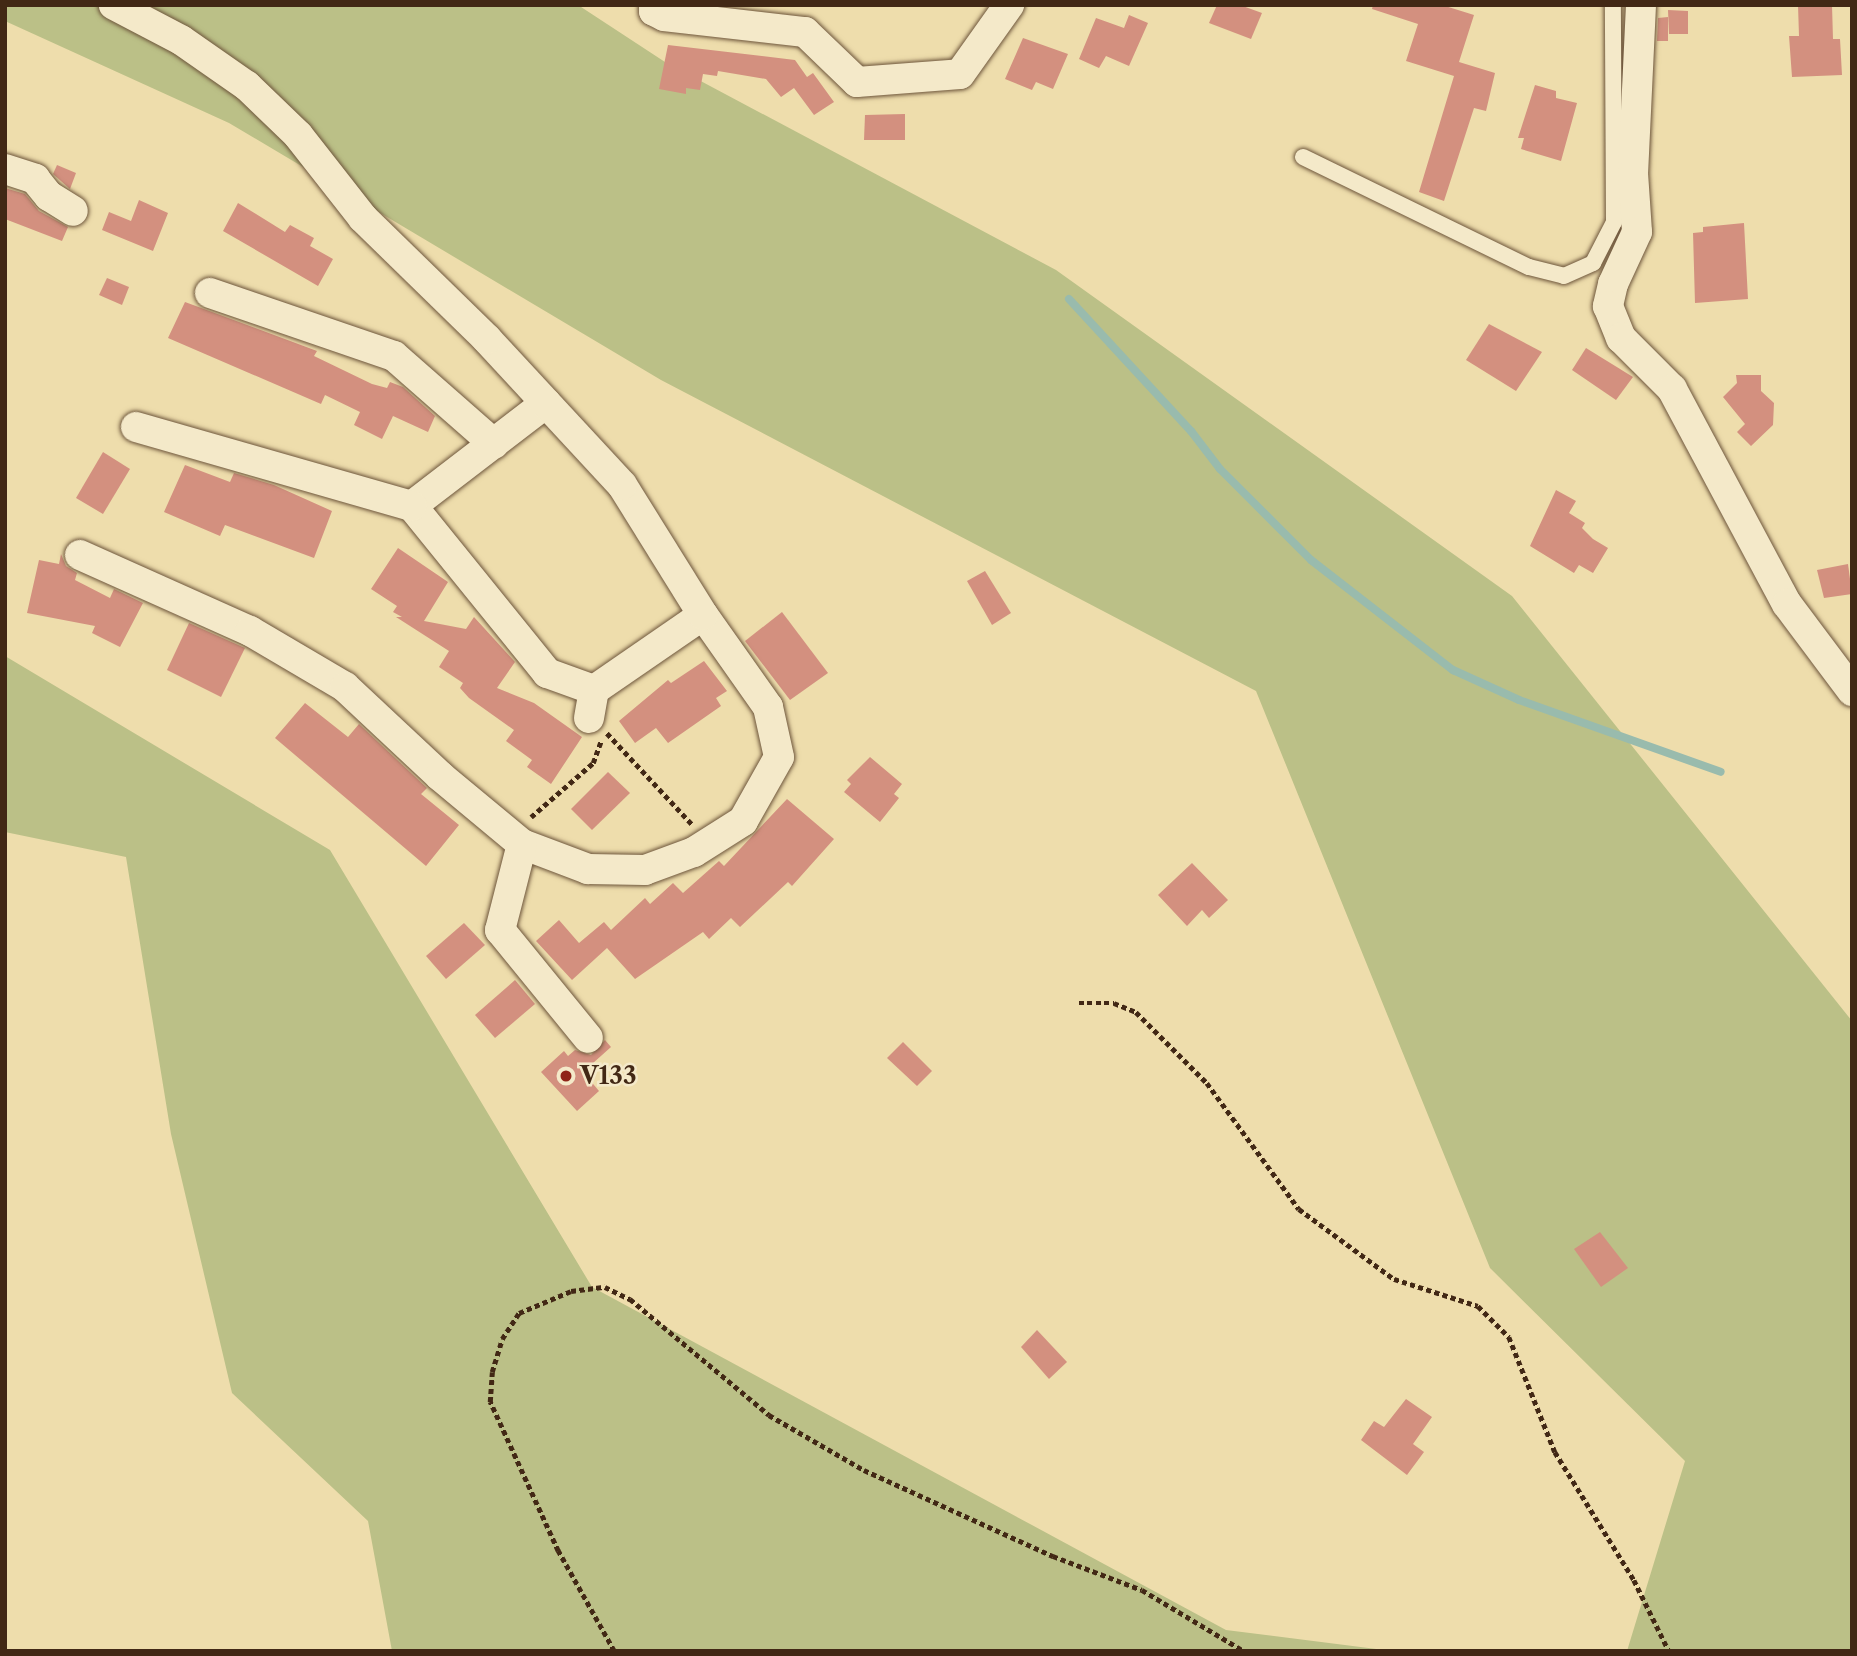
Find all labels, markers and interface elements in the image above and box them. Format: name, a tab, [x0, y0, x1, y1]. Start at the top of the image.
place label: V133	[580, 1062, 636, 1090]
marker: V133	[558, 1068, 574, 1084]

